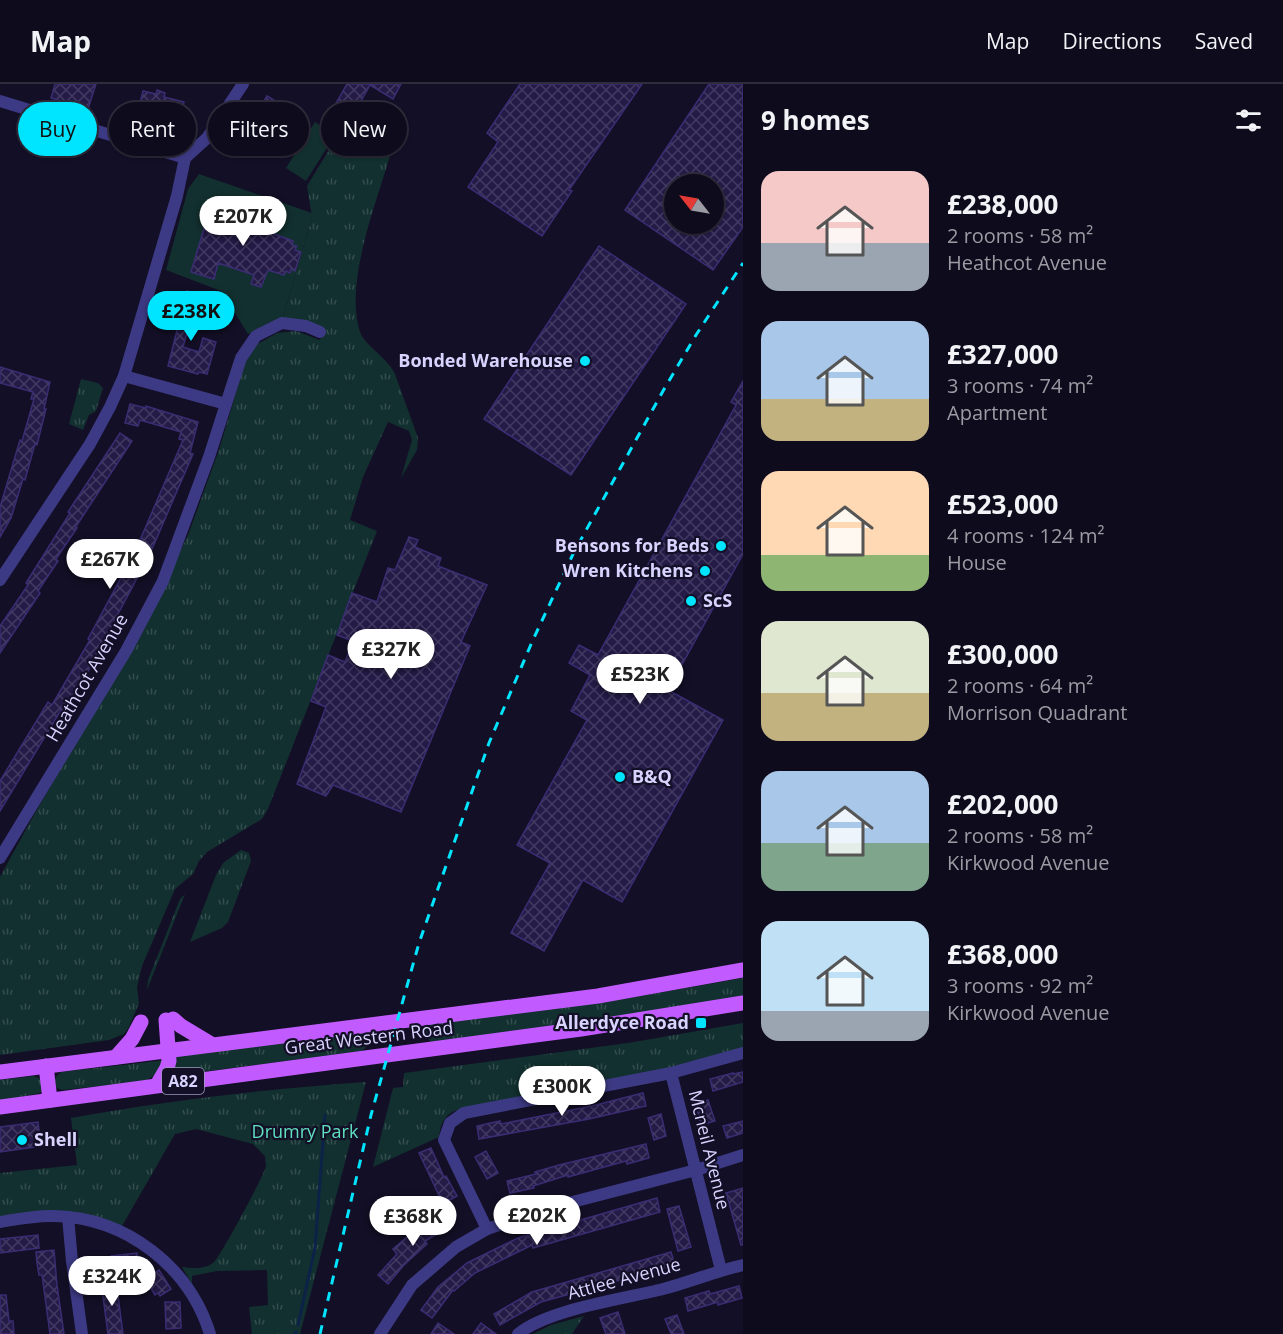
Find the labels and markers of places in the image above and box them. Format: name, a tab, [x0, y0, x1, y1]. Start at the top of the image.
pin: £207K	[201, 196, 285, 247]
pin: £238K	[149, 291, 233, 342]
place label: Bonded Warehouse	[398, 348, 573, 372]
marker: Bonded Warehouse	[578, 354, 592, 368]
place label: Bensons for Beds	[555, 533, 709, 557]
pin: £267K	[68, 539, 152, 590]
marker: Bensons for Beds	[714, 539, 728, 553]
place label: Wren Kitchens	[563, 558, 693, 582]
marker: Wren Kitchens	[698, 564, 712, 578]
place label: ScS	[703, 588, 732, 612]
marker: ScS	[684, 594, 698, 608]
pin: £327K	[349, 629, 433, 680]
pin: £523K	[598, 654, 682, 705]
place label: B&Q	[632, 764, 672, 788]
marker: B&Q	[613, 770, 627, 784]
place label: Allerdyce Road	[555, 1010, 689, 1034]
marker: Allerdyce Road	[694, 1016, 708, 1030]
pin: £300K	[520, 1066, 604, 1117]
place label: Shell	[34, 1127, 77, 1151]
marker: Shell	[15, 1133, 29, 1147]
pin: £202K	[495, 1195, 579, 1246]
pin: £368K	[371, 1196, 455, 1247]
pin: £324K	[70, 1256, 154, 1307]

